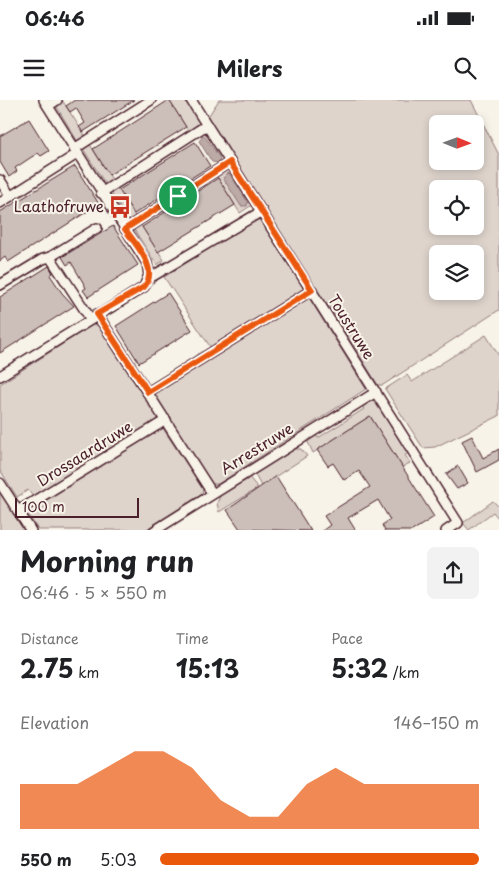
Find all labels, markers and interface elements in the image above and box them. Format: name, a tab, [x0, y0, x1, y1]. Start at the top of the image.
text: 06:46	[25, 4, 85, 32]
text: Milers	[216, 51, 283, 84]
icon: menu	[20, 54, 48, 82]
icon: search	[451, 54, 479, 82]
north arrow	[429, 115, 484, 170]
map controls	[429, 115, 484, 300]
pin	[157, 175, 199, 217]
button: locate	[429, 180, 484, 235]
icon: arrive	[164, 182, 192, 210]
place label: Laathofruwe	[14, 194, 104, 217]
bus stop icon: Laathofruwe	[107, 194, 133, 220]
button: layers	[429, 245, 484, 300]
street label: Toustruwe	[323, 289, 381, 363]
street label: Drossaardruwe	[32, 414, 136, 491]
street label: Arrestruwe	[215, 416, 297, 479]
scale bar	[15, 496, 139, 519]
text: 100 m	[22, 496, 65, 517]
text: Morning run	[20, 539, 194, 582]
button: share	[427, 547, 479, 599]
text: 06:46 · 5 × 550 m	[20, 580, 167, 604]
text: Distance	[20, 628, 79, 649]
text: Time	[176, 628, 209, 649]
text: Pace	[331, 628, 363, 649]
text: 2.75	[20, 649, 74, 687]
text: 15:13	[176, 649, 239, 687]
text: 5:32	[331, 649, 388, 687]
text: km	[74, 662, 99, 683]
text: /km	[388, 662, 420, 683]
text: Elevation	[20, 710, 89, 734]
text: 146–150 m	[394, 710, 479, 734]
text: 550 m	[20, 847, 72, 871]
text: 5:03	[100, 847, 137, 871]

